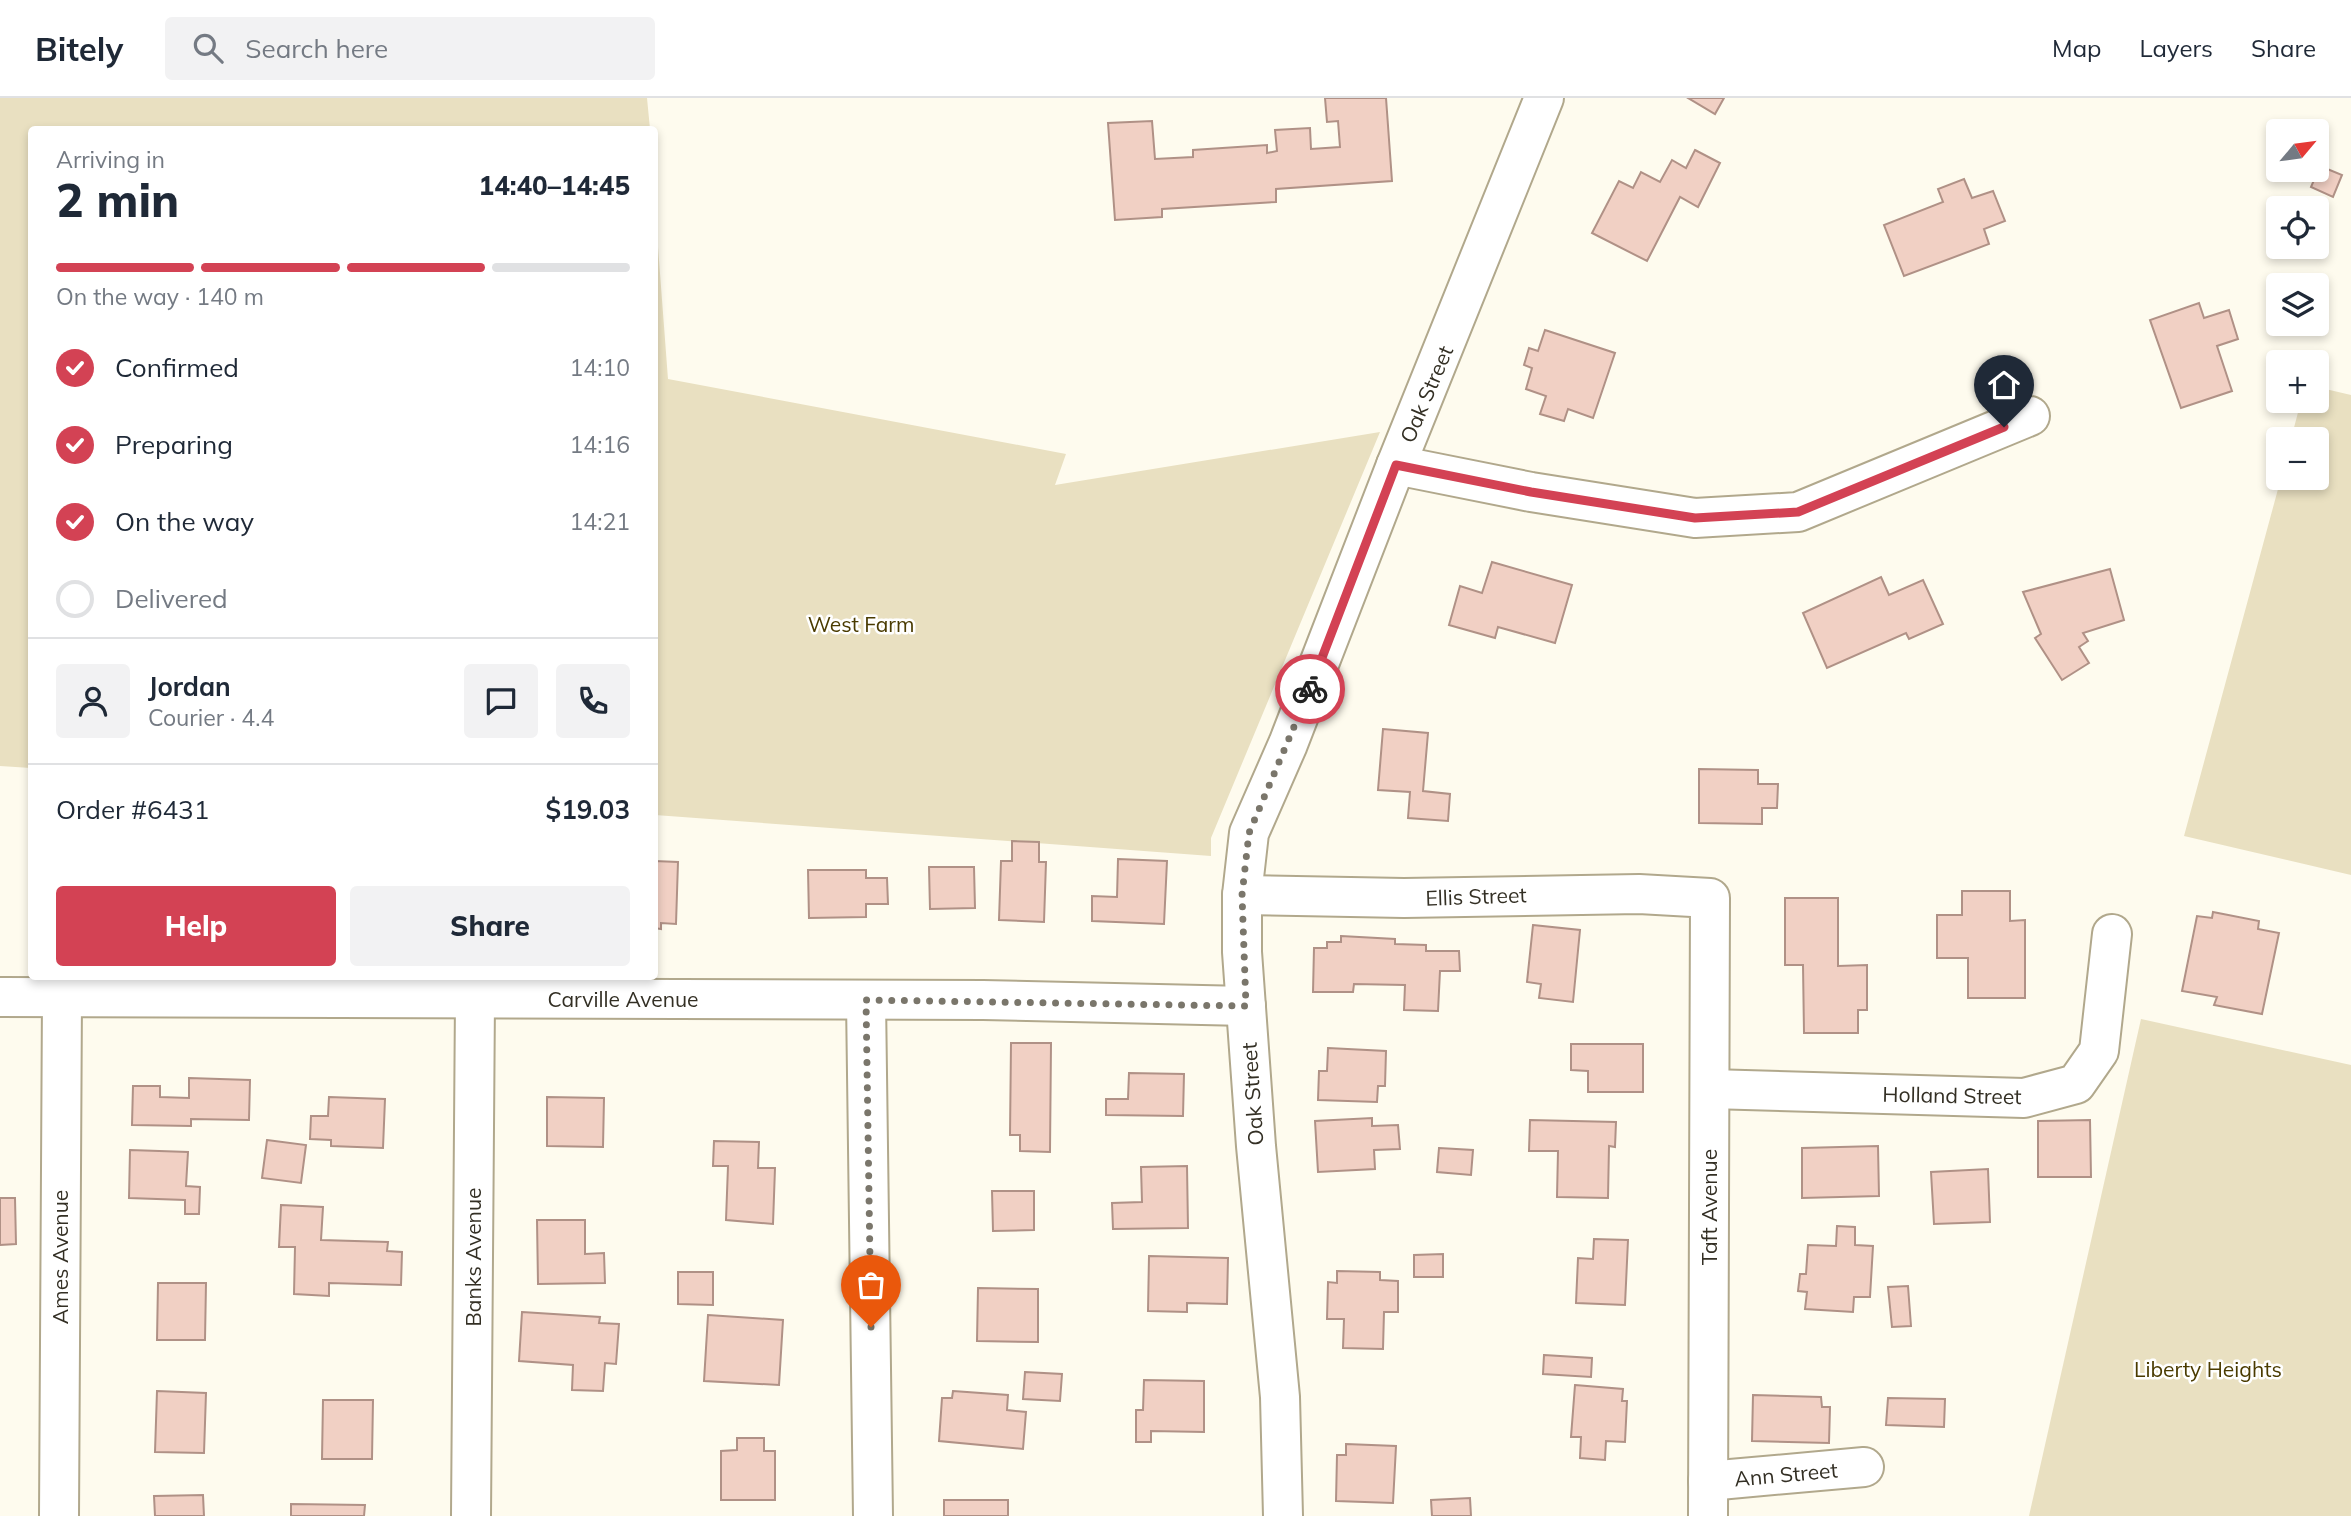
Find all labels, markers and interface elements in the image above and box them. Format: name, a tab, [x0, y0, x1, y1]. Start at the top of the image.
search box	[165, 17, 655, 80]
text: Bitely	[35, 28, 123, 69]
icon: search	[189, 29, 227, 67]
text: Search here	[245, 32, 388, 65]
text: Map	[2052, 33, 2101, 63]
text: Layers	[2139, 33, 2213, 63]
text: Share	[2251, 33, 2316, 63]
north arrow	[2266, 119, 2329, 182]
map controls	[2266, 119, 2329, 490]
text: Arriving in	[56, 145, 165, 174]
text: 14:40–14:45	[479, 169, 630, 202]
text: 2 min	[56, 171, 179, 229]
button: locate	[2266, 196, 2329, 259]
button: layers	[2266, 273, 2329, 336]
text: On the way · 140 m	[56, 282, 264, 311]
street label: Oak Street	[1394, 341, 1458, 447]
icon: check	[56, 349, 94, 387]
button: +	[2266, 350, 2329, 413]
text: Confirmed	[115, 351, 239, 384]
text: 14:10	[570, 353, 630, 382]
pin	[1974, 355, 2034, 427]
icon: home	[1985, 366, 2023, 404]
icon: check	[56, 426, 94, 464]
button: −	[2266, 427, 2329, 490]
text: Preparing	[115, 428, 233, 461]
text: 14:16	[570, 430, 630, 459]
icon: check	[56, 503, 94, 541]
text: On the way	[115, 505, 254, 538]
text: 14:21	[570, 507, 630, 536]
text: Delivered	[115, 582, 228, 615]
park label: West Farm	[808, 611, 914, 637]
courier	[1275, 654, 1345, 724]
button: person	[56, 664, 130, 738]
button: chat	[464, 664, 538, 738]
button: phone	[556, 664, 630, 738]
text: Jordan	[148, 670, 231, 703]
icon: bike	[1291, 670, 1329, 708]
text: Courier · 4.4	[148, 703, 274, 732]
text: Order #6431	[56, 793, 209, 826]
text: $19.03	[546, 793, 630, 826]
street label: Ellis Street	[1425, 881, 1527, 911]
button: Help	[56, 886, 336, 966]
button: Share	[350, 886, 630, 966]
street label: Carville Avenue	[547, 986, 699, 1012]
street label: Oak Street	[1235, 1042, 1269, 1146]
street label: Holland Street	[1882, 1081, 2022, 1109]
street label: Taft Avenue	[1696, 1149, 1722, 1265]
street label: Banks Avenue	[460, 1188, 486, 1326]
street label: Ames Avenue	[47, 1190, 73, 1324]
pin	[841, 1255, 901, 1327]
icon: bag	[852, 1266, 890, 1304]
park label: Liberty Heights	[2134, 1356, 2282, 1382]
street label: Ann Street	[1733, 1457, 1839, 1491]

